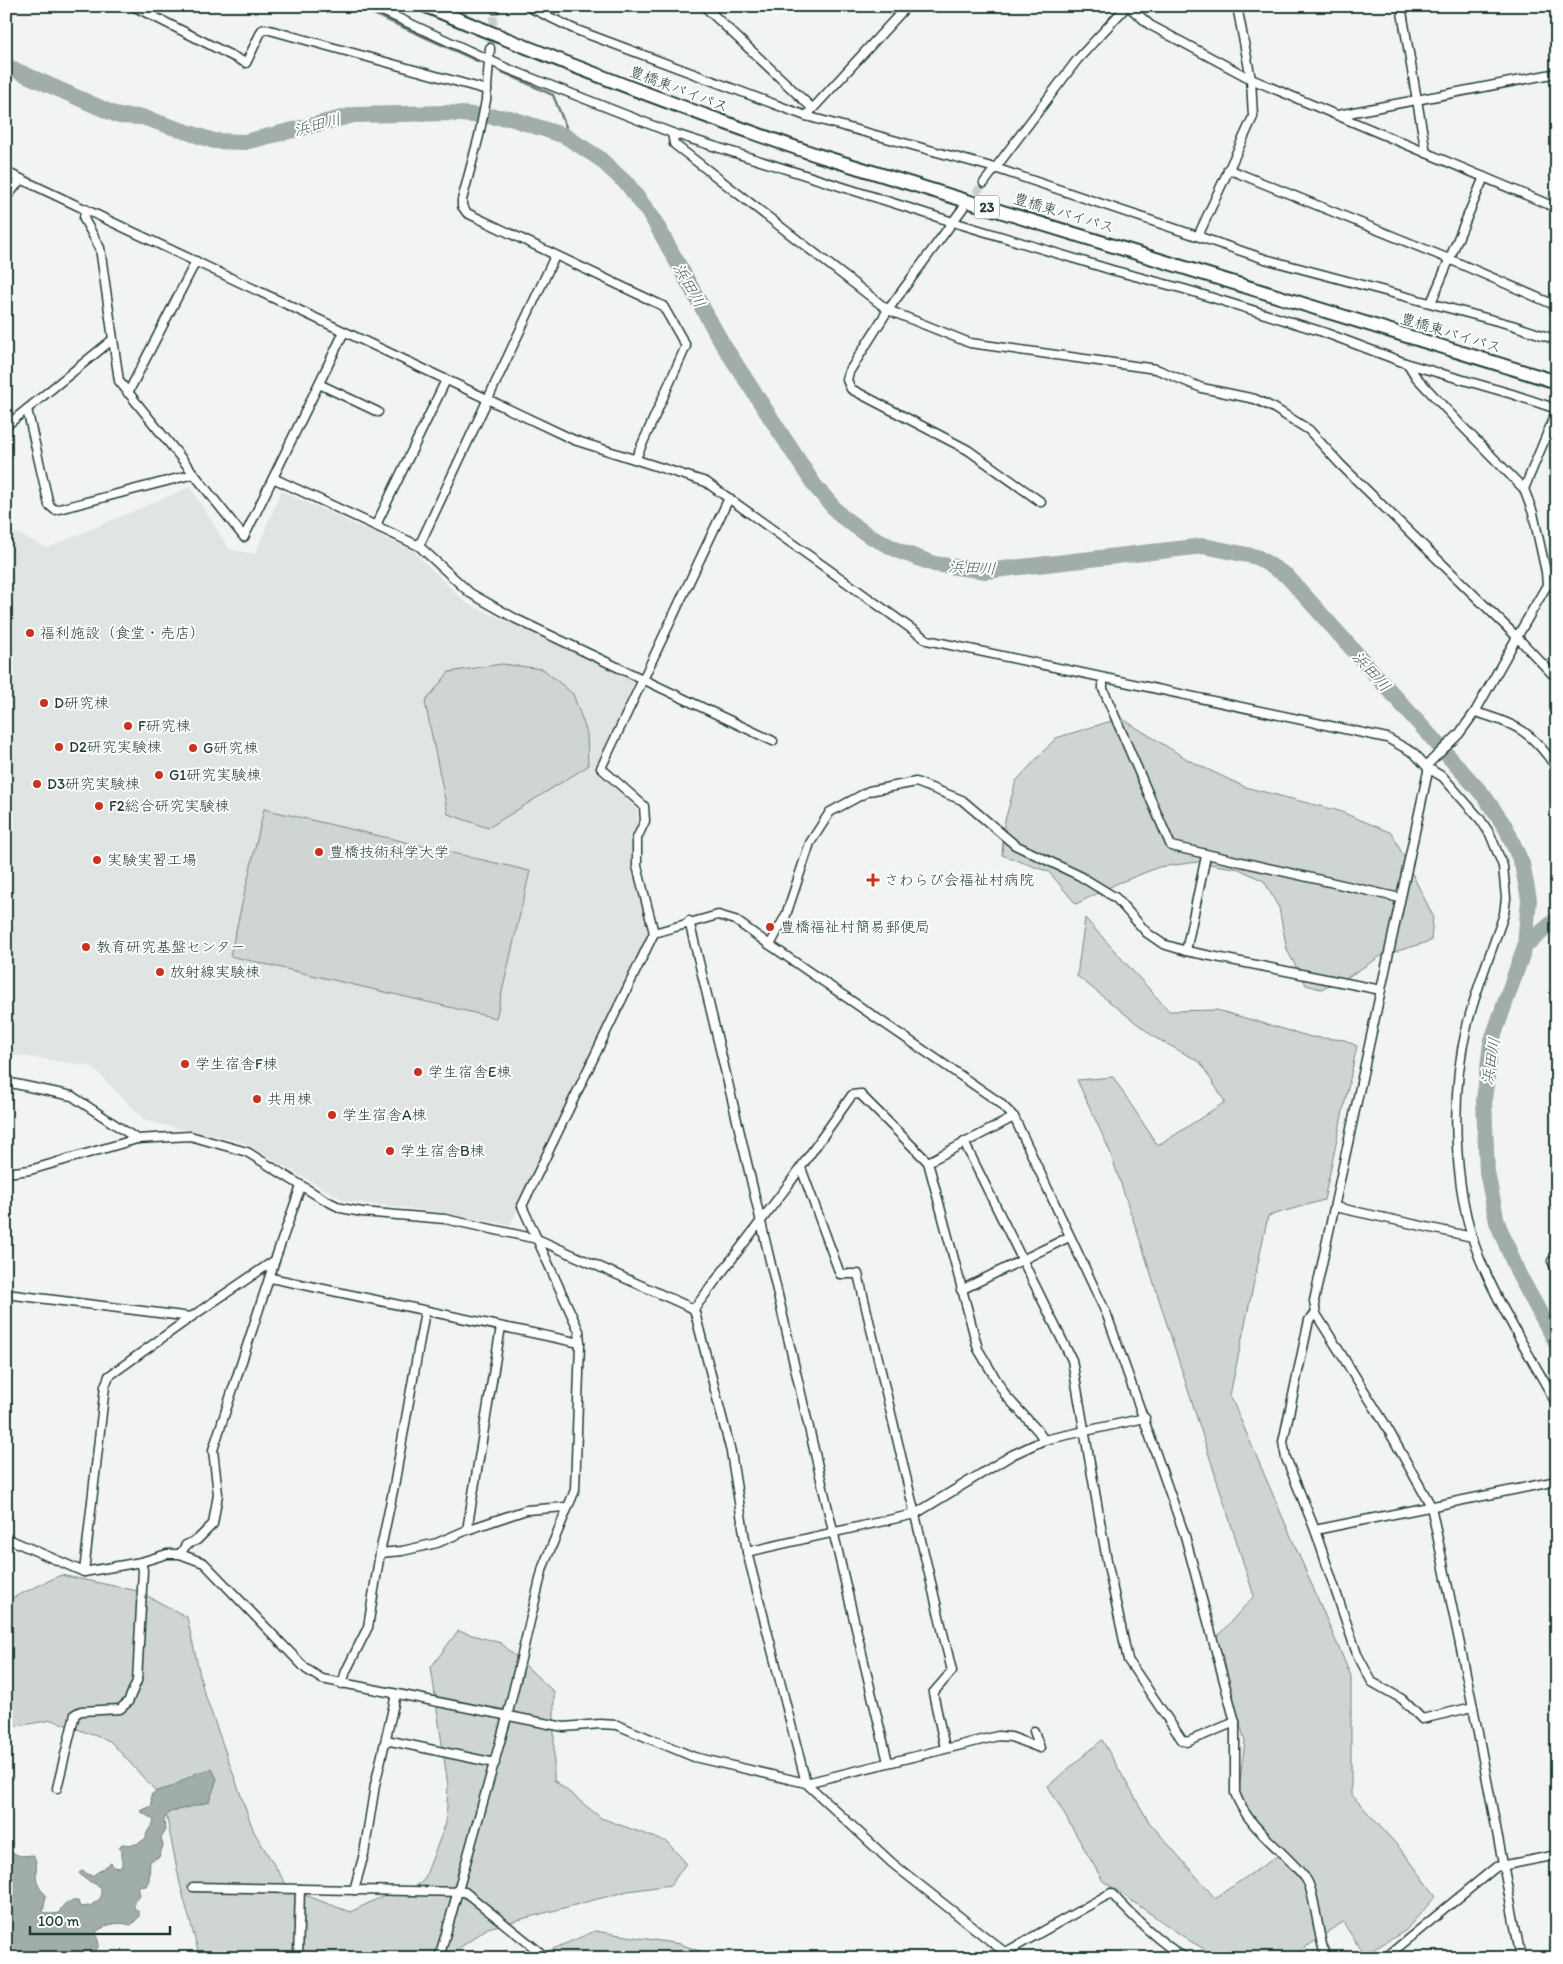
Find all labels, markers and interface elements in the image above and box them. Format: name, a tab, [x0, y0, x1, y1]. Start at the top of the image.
street label: 豊橋東バイパス	[627, 62, 731, 116]
water label: 浜田川	[292, 109, 343, 140]
street label: 豊橋東バイパス	[1011, 189, 1117, 237]
road number: 23	[974, 196, 1000, 218]
water label: 浜田川	[670, 260, 710, 311]
street label: 豊橋東バイパス	[1398, 309, 1504, 357]
water label: 浜田川	[948, 557, 996, 578]
place label: 福利施設（食堂・売店）	[40, 624, 205, 642]
marker: 福利施設（食堂・売店）	[24, 627, 36, 639]
water label: 浜田川	[1349, 647, 1395, 696]
place label: D研究棟	[54, 694, 109, 712]
marker: D研究棟	[38, 697, 50, 709]
place label: F研究棟	[138, 717, 191, 735]
marker: F研究棟	[122, 720, 134, 732]
place label: D2研究実験棟	[69, 738, 162, 756]
place label: G研究棟	[203, 739, 258, 757]
marker: D2研究実験棟	[53, 741, 65, 753]
marker: G研究棟	[187, 742, 199, 754]
place label: G1研究実験棟	[169, 766, 261, 784]
marker: G1研究実験棟	[153, 769, 165, 781]
place label: D3研究実験棟	[47, 775, 140, 793]
marker: D3研究実験棟	[31, 778, 43, 790]
place label: F2総合研究実験棟	[109, 797, 230, 815]
marker: F2総合研究実験棟	[93, 800, 105, 812]
place label: 豊橋技術科学大学	[329, 843, 449, 861]
marker: 豊橋技術科学大学	[313, 846, 325, 858]
place label: 実験実習工場	[107, 851, 197, 869]
marker: 実験実習工場	[91, 854, 103, 866]
place label: さわらび会福祉村病院	[884, 871, 1034, 889]
marker: さわらび会福祉村病院	[866, 873, 880, 887]
place label: 豊橋福祉村簡易郵便局	[780, 918, 930, 936]
marker: 豊橋福祉村簡易郵便局	[764, 921, 776, 933]
place label: 教育研究基盤センター	[96, 938, 245, 956]
marker: 教育研究基盤センター	[80, 941, 92, 953]
place label: 放射線実験棟	[170, 963, 260, 981]
marker: 放射線実験棟	[154, 966, 166, 978]
water label: 浜田川	[1477, 1036, 1504, 1086]
place label: 学生宿舎F棟	[195, 1055, 278, 1073]
marker: 学生宿舎F棟	[179, 1058, 191, 1070]
place label: 学生宿舎E棟	[428, 1063, 511, 1081]
marker: 学生宿舎E棟	[412, 1066, 424, 1078]
place label: 共用棟	[267, 1090, 312, 1108]
marker: 共用棟	[251, 1093, 263, 1105]
place label: 学生宿舎A棟	[342, 1106, 427, 1124]
marker: 学生宿舎A棟	[326, 1109, 338, 1121]
place label: 学生宿舎B棟	[400, 1142, 485, 1160]
marker: 学生宿舎B棟	[384, 1145, 396, 1157]
scale bar	[30, 1904, 170, 1936]
text: 100 m	[38, 1912, 80, 1930]

